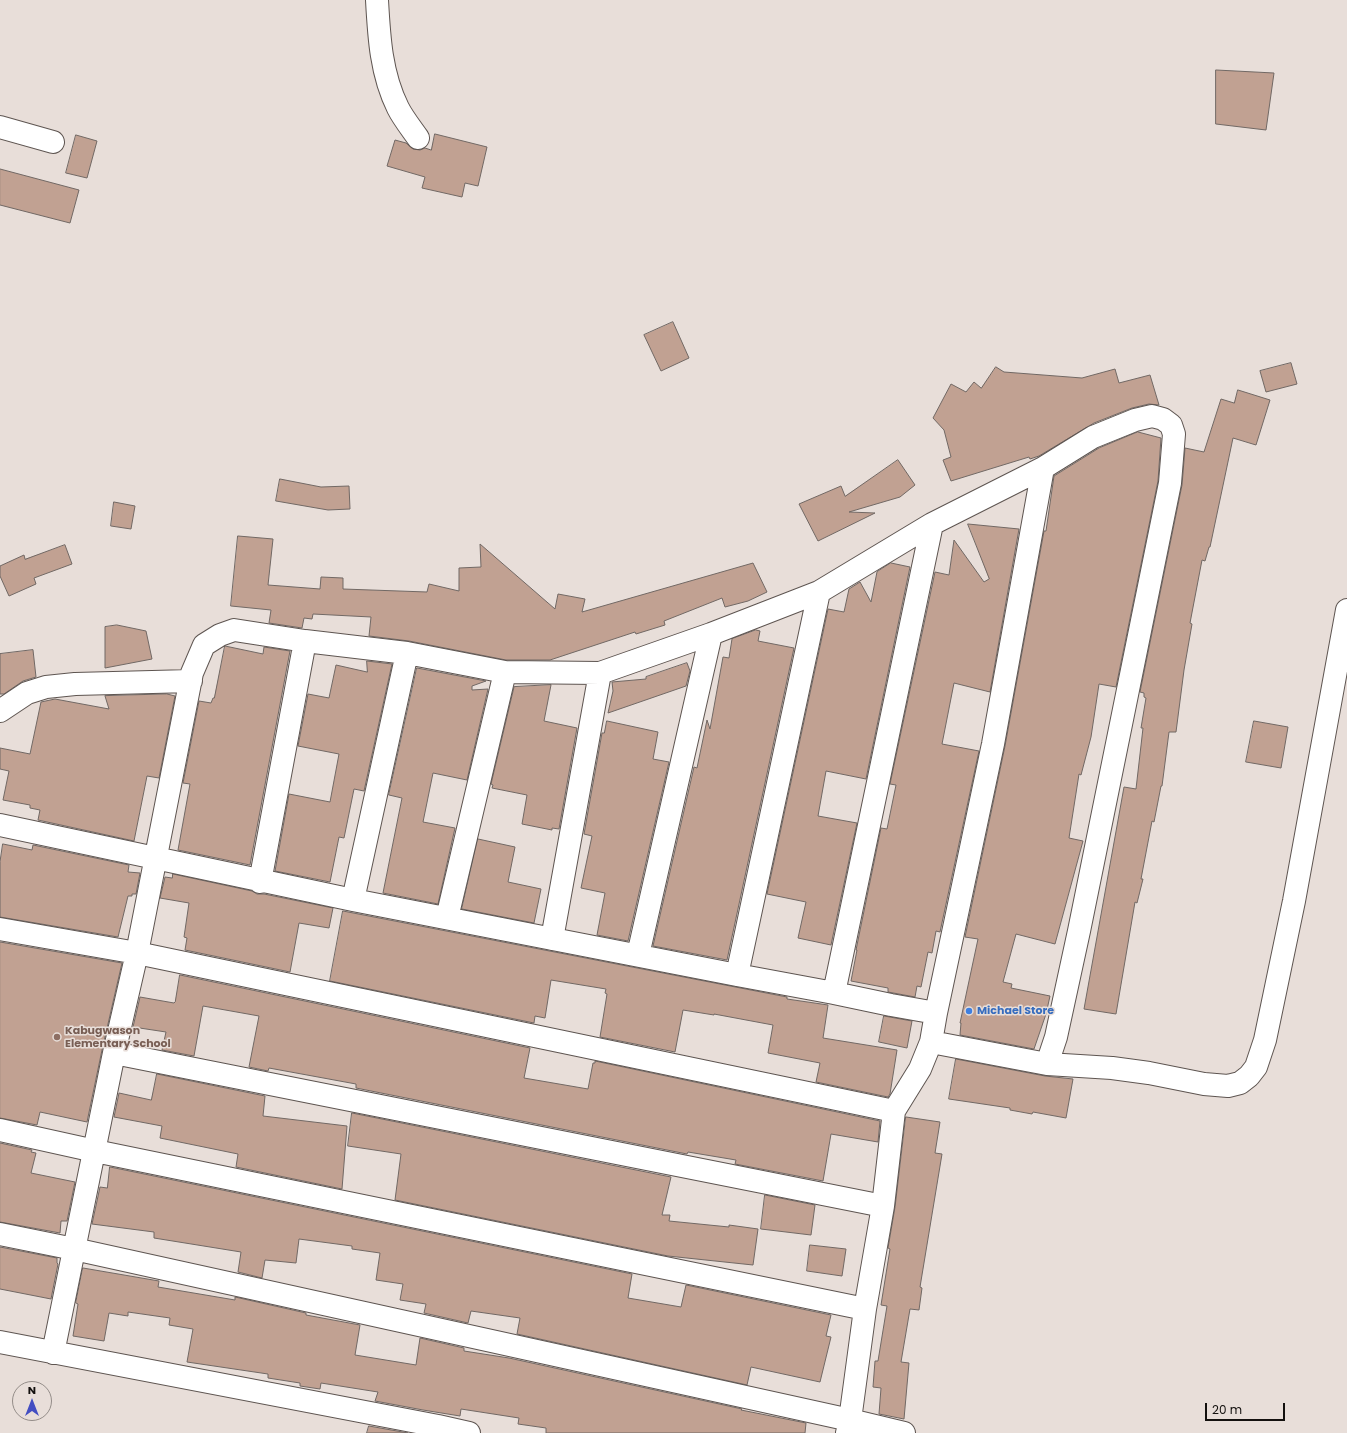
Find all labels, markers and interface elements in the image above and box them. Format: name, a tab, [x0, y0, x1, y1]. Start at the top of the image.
place label: Michael Store	[977, 1004, 1054, 1018]
marker: Michael Store	[964, 1006, 974, 1016]
place label: Kabugwason Elementary School	[65, 1024, 171, 1050]
marker: Kabugwason Elementary School	[52, 1032, 62, 1042]
north arrow	[12, 1381, 52, 1421]
text: N	[28, 1382, 36, 1398]
scale bar	[1207, 1395, 1287, 1421]
text: 20 m	[1212, 1401, 1242, 1418]

